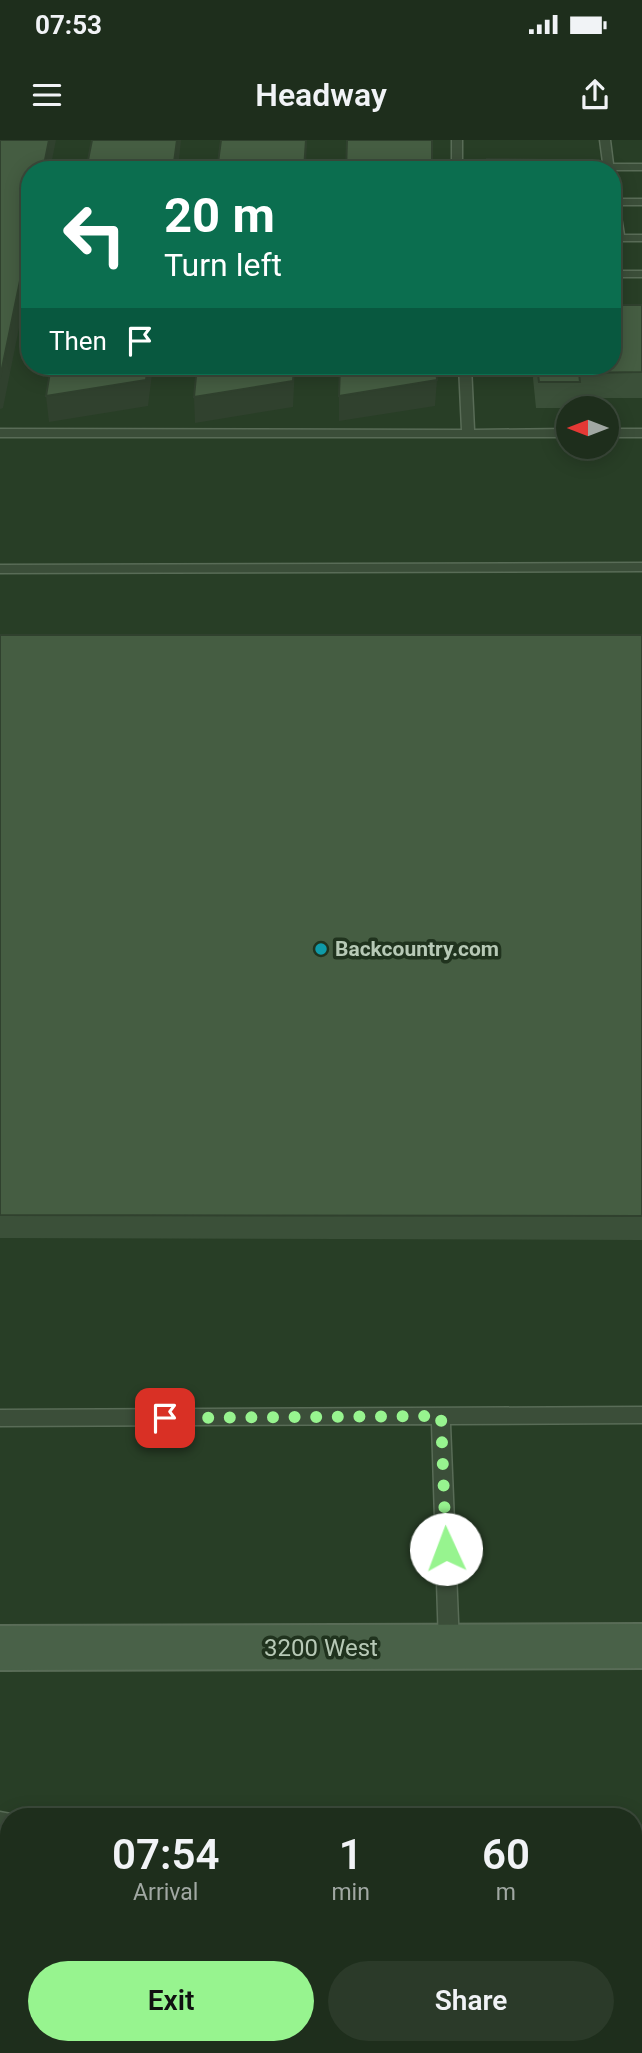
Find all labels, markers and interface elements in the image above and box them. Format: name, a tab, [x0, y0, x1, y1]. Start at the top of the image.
text: 07:53	[35, 10, 102, 40]
icon: menu	[28, 76, 66, 114]
text: Headway	[255, 76, 387, 114]
icon: share	[576, 76, 614, 114]
text: 20 m	[164, 187, 275, 244]
icon: left	[49, 189, 140, 280]
text: Turn left	[164, 246, 282, 284]
icon: arrive	[121, 322, 159, 360]
text: Then	[49, 326, 107, 356]
north arrow	[556, 396, 620, 458]
map controls	[556, 396, 619, 459]
place label: Backcountry.com	[335, 937, 499, 961]
marker: Backcountry.com	[313, 941, 329, 957]
pin	[135, 1388, 195, 1448]
icon: arrive	[146, 1399, 184, 1437]
position arrow	[409, 1512, 483, 1586]
street label: 3200 West	[264, 1634, 378, 1662]
text: 07:54	[112, 1830, 219, 1879]
text: 1	[339, 1830, 363, 1879]
text: 60	[482, 1830, 530, 1879]
text: Arrival	[133, 1879, 198, 1906]
text: min	[331, 1879, 370, 1906]
text: m	[496, 1879, 516, 1906]
button: Exit	[28, 1961, 314, 2041]
button: Share	[328, 1961, 614, 2041]

